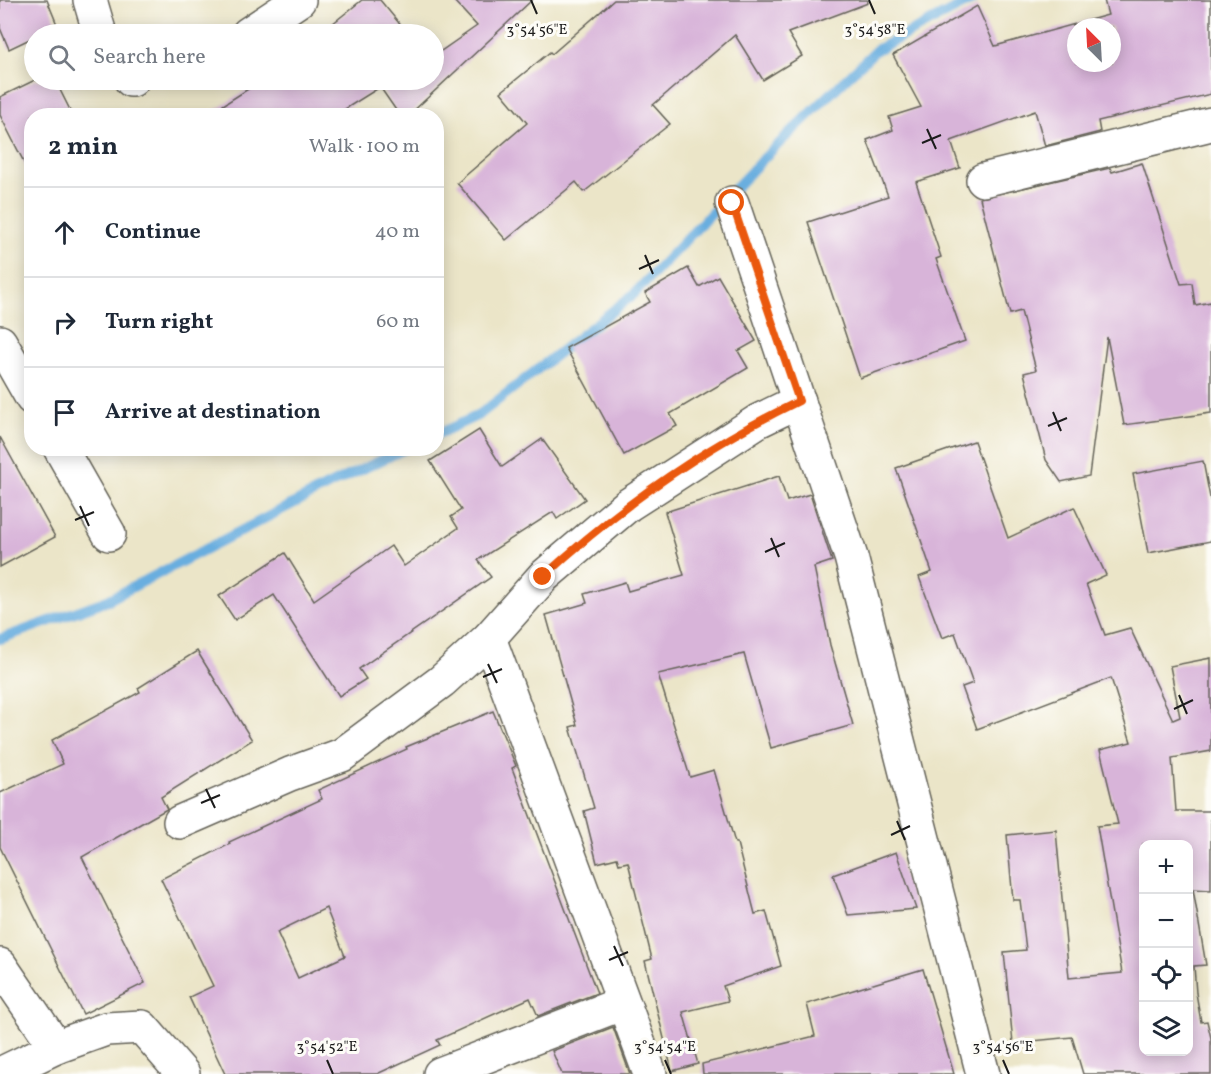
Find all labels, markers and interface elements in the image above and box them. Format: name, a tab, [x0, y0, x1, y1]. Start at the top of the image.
north arrow	[1067, 18, 1121, 72]
text: 3°54'56"E	[507, 20, 567, 41]
text: 3°54'58"E	[845, 20, 906, 41]
search box	[24, 24, 444, 90]
icon: search	[45, 41, 78, 74]
text: Search here	[93, 42, 206, 73]
text: 2 min	[48, 129, 118, 165]
text: Walk · 100 m	[309, 133, 420, 161]
route start	[718, 189, 744, 215]
icon: ahead	[48, 216, 81, 249]
text: Continue	[105, 217, 201, 248]
text: 40 m	[375, 218, 420, 246]
icon: right	[48, 306, 81, 339]
text: Turn right	[105, 307, 213, 338]
text: 60 m	[376, 308, 420, 336]
icon: arrive	[48, 396, 81, 429]
text: Arrive at destination	[105, 397, 321, 428]
route end	[529, 563, 555, 589]
map controls	[1139, 840, 1193, 1056]
button: +	[1139, 840, 1193, 894]
button: −	[1139, 894, 1193, 948]
button: locate	[1139, 948, 1193, 1002]
button: layers	[1139, 1002, 1193, 1056]
text: 3°54'52"E	[296, 1037, 358, 1058]
text: 3°54'54"E	[634, 1037, 696, 1058]
text: 3°54'56"E	[973, 1037, 1033, 1058]

